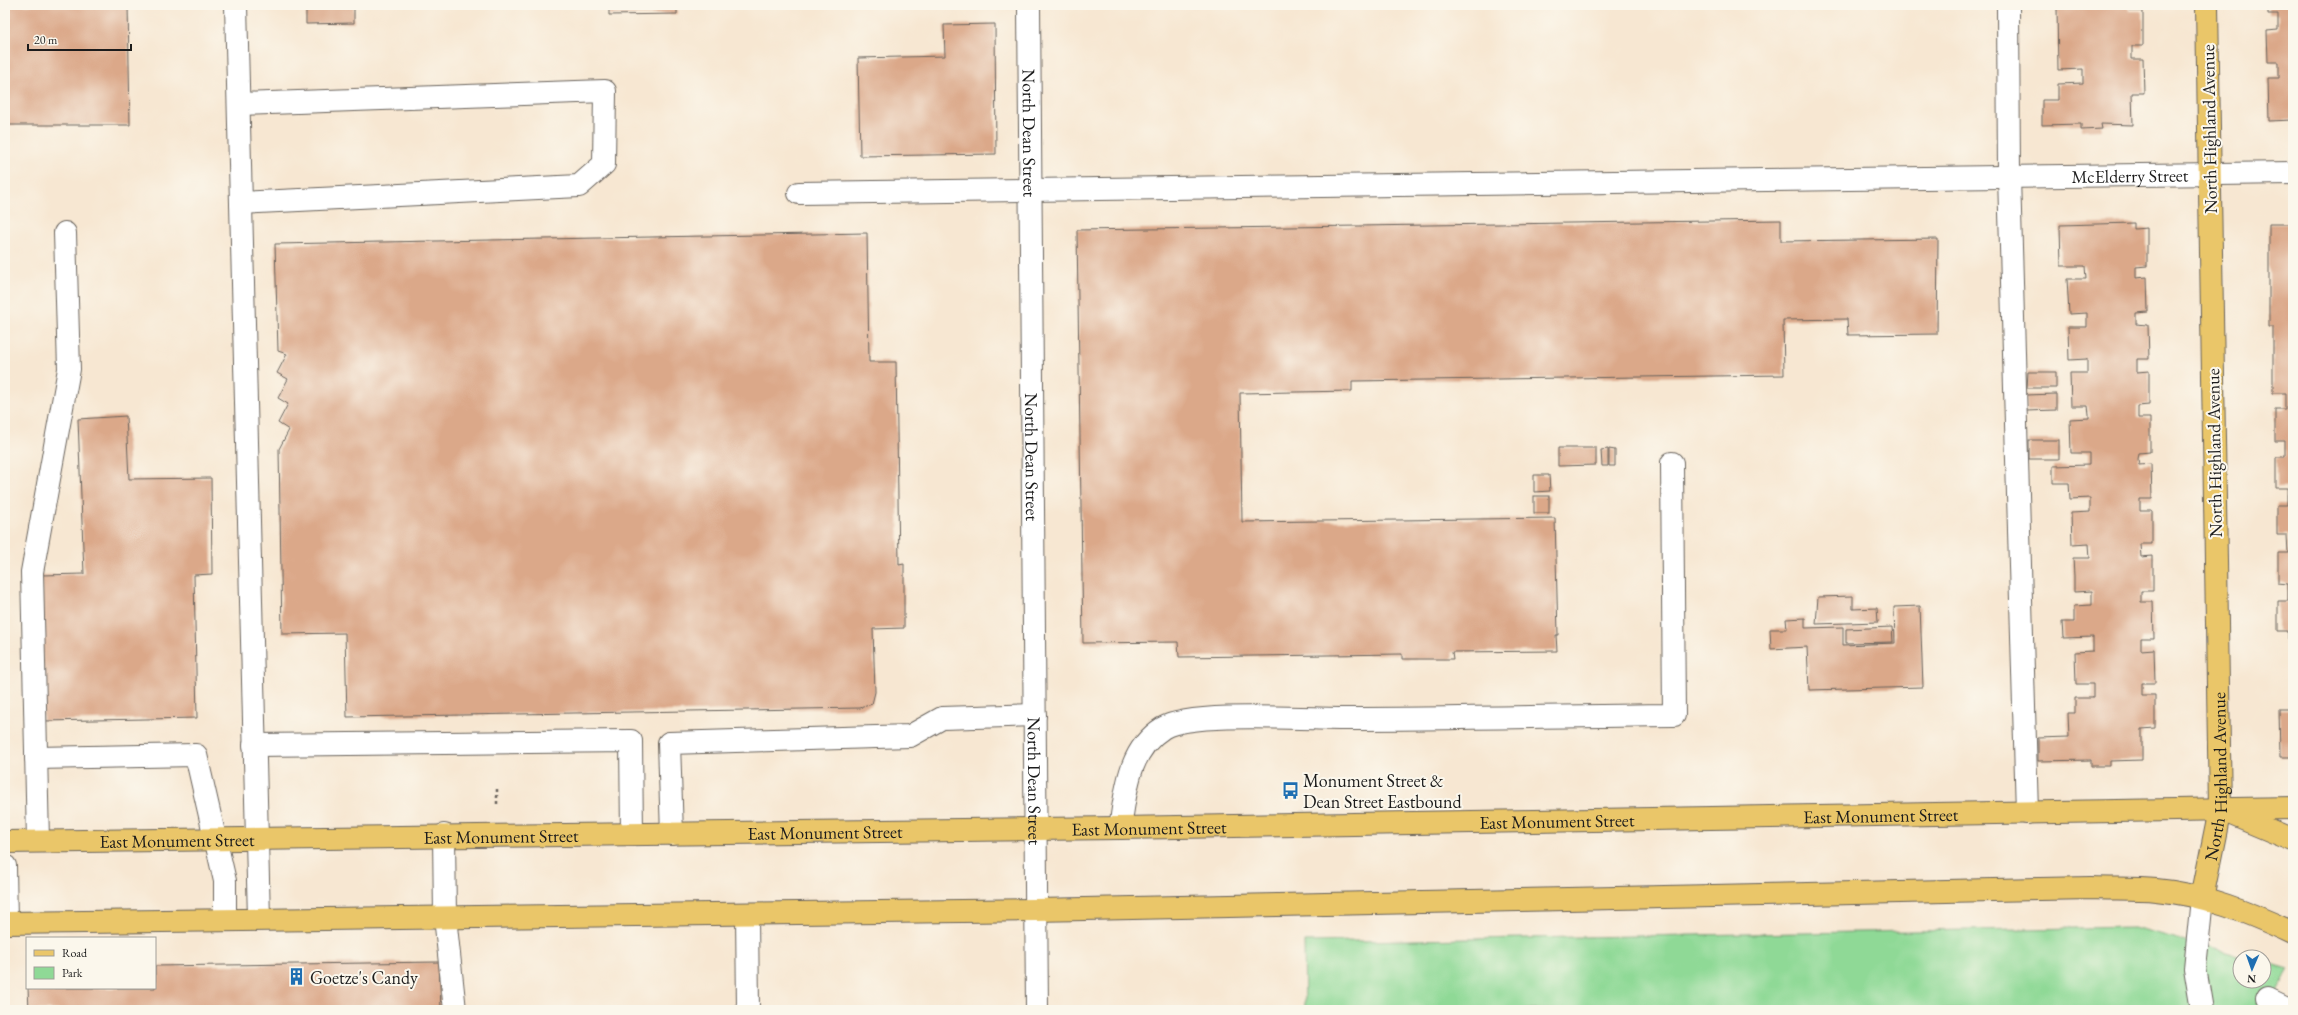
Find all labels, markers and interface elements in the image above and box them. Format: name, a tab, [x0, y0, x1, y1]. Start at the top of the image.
scale bar	[28, 26, 131, 52]
text: 20 m	[34, 32, 58, 48]
street label: North Highland Avenue	[2196, 44, 2222, 214]
street label: North Dean Street	[1018, 69, 1042, 198]
street label: McElderry Street	[2071, 163, 2189, 187]
street label: North Highland Avenue	[2201, 368, 2227, 538]
street label: North Dean Street	[1021, 393, 1045, 522]
street label: North Highland Avenue	[2198, 692, 2232, 863]
street label: North Dean Street	[1023, 717, 1047, 846]
place label: Monument Street & Dean Street Eastbound	[1303, 769, 1463, 813]
bus stop icon: Monument Street & Dean Street Eastbound	[1280, 780, 1300, 800]
street label: East Monument Street	[1803, 802, 1959, 828]
street label: East Monument Street	[1479, 808, 1635, 833]
street label: East Monument Street	[1071, 815, 1227, 840]
street label: East Monument Street	[747, 819, 903, 844]
street label: East Monument Street	[423, 823, 579, 848]
street label: East Monument Street	[99, 827, 255, 852]
legend	[26, 937, 156, 989]
text: Road	[62, 945, 88, 961]
north arrow	[2232, 949, 2272, 989]
text: Park	[62, 965, 83, 981]
place label: Goetze's Candy	[310, 966, 418, 989]
building icon: Goetze's Candy	[287, 967, 307, 987]
text: N	[2247, 972, 2256, 986]

